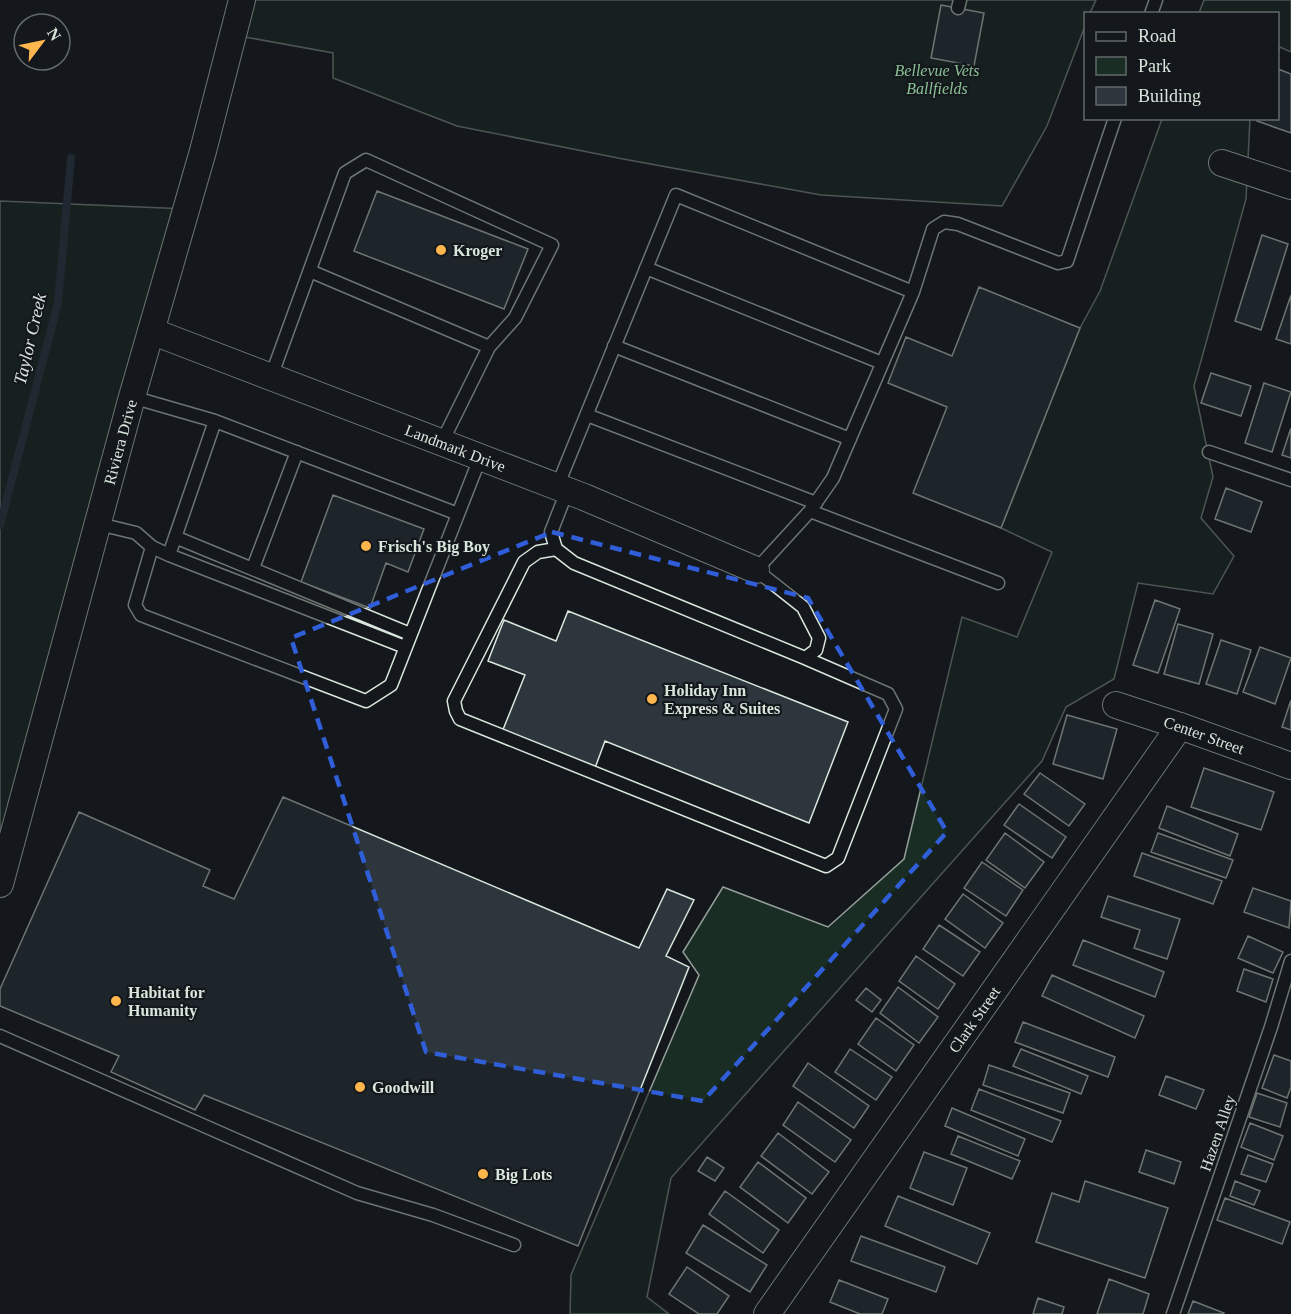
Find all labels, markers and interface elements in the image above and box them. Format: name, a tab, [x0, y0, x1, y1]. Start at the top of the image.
north arrow	[12, 12, 72, 72]
legend	[1084, 12, 1279, 120]
text: N	[44, 25, 65, 44]
text: Road	[1138, 26, 1176, 46]
text: Park	[1138, 56, 1171, 76]
park label: Bellevue Vets Ballfields	[895, 62, 979, 98]
text: Building	[1138, 86, 1201, 106]
place label: Kroger	[453, 242, 502, 260]
marker: Kroger	[434, 243, 448, 257]
water label: Taylor Creek	[10, 290, 50, 387]
street label: Riviera Drive	[101, 398, 140, 487]
street label: Landmark Drive	[403, 421, 508, 475]
place label: Frisch's Big Boy	[378, 538, 490, 556]
marker: Frisch's Big Boy	[359, 539, 373, 553]
place label: Holiday Inn Express & Suites	[664, 682, 780, 718]
marker: Holiday Inn Express & Suites	[645, 692, 659, 706]
street label: Center Street	[1162, 713, 1247, 758]
street label: Clark Street	[945, 983, 1004, 1056]
place label: Habitat for Humanity	[128, 984, 205, 1020]
marker: Habitat for Humanity	[109, 994, 123, 1008]
place label: Goodwill	[372, 1079, 435, 1096]
marker: Goodwill	[353, 1080, 367, 1094]
street label: Hazen Alley	[1196, 1093, 1239, 1174]
place label: Big Lots	[495, 1166, 552, 1184]
marker: Big Lots	[476, 1167, 490, 1181]

